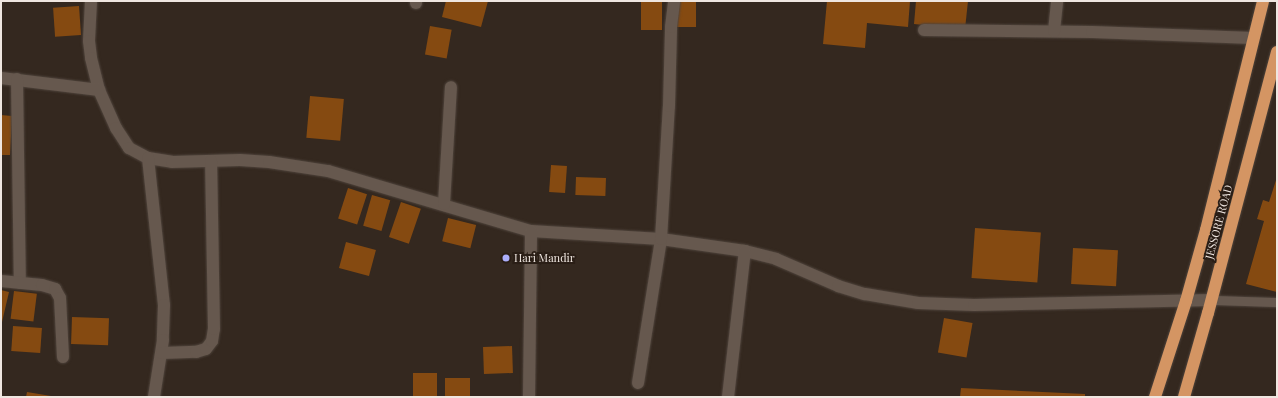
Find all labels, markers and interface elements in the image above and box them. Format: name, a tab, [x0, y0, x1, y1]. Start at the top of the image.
street label: JESSORE ROAD	[1203, 183, 1235, 261]
place label: Hari Mandir	[514, 251, 575, 265]
marker: Hari Mandir	[501, 253, 511, 263]

